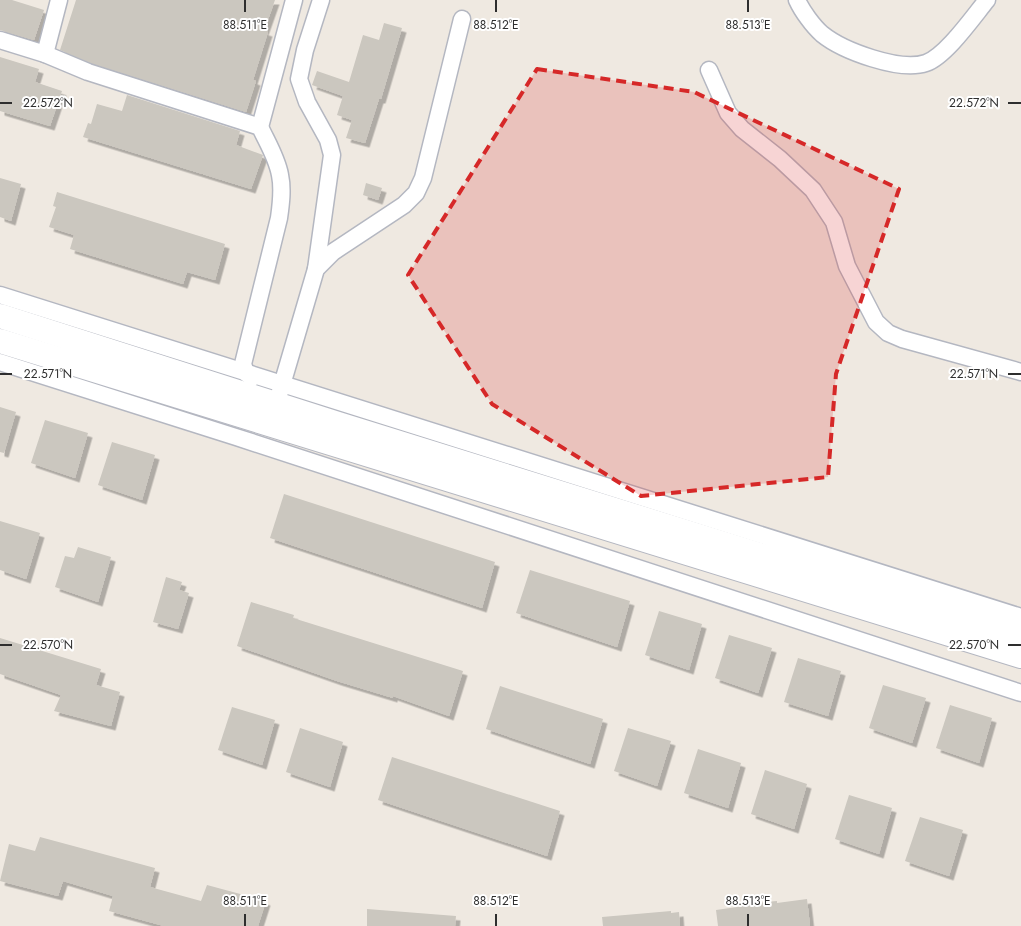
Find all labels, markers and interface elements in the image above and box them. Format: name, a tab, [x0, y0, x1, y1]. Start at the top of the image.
text: 88.511°E	[223, 16, 267, 34]
text: 88.512°E	[473, 16, 519, 34]
text: 88.513°E	[725, 16, 771, 34]
text: 22.572°N	[23, 94, 73, 112]
text: 22.572°N	[949, 94, 999, 112]
text: 22.571°N	[24, 365, 72, 383]
text: 22.571°N	[950, 365, 998, 383]
text: 22.570°N	[23, 636, 73, 654]
text: 22.570°N	[949, 636, 999, 654]
text: 88.511°E	[223, 892, 267, 910]
text: 88.512°E	[473, 892, 519, 910]
text: 88.513°E	[725, 892, 771, 910]

